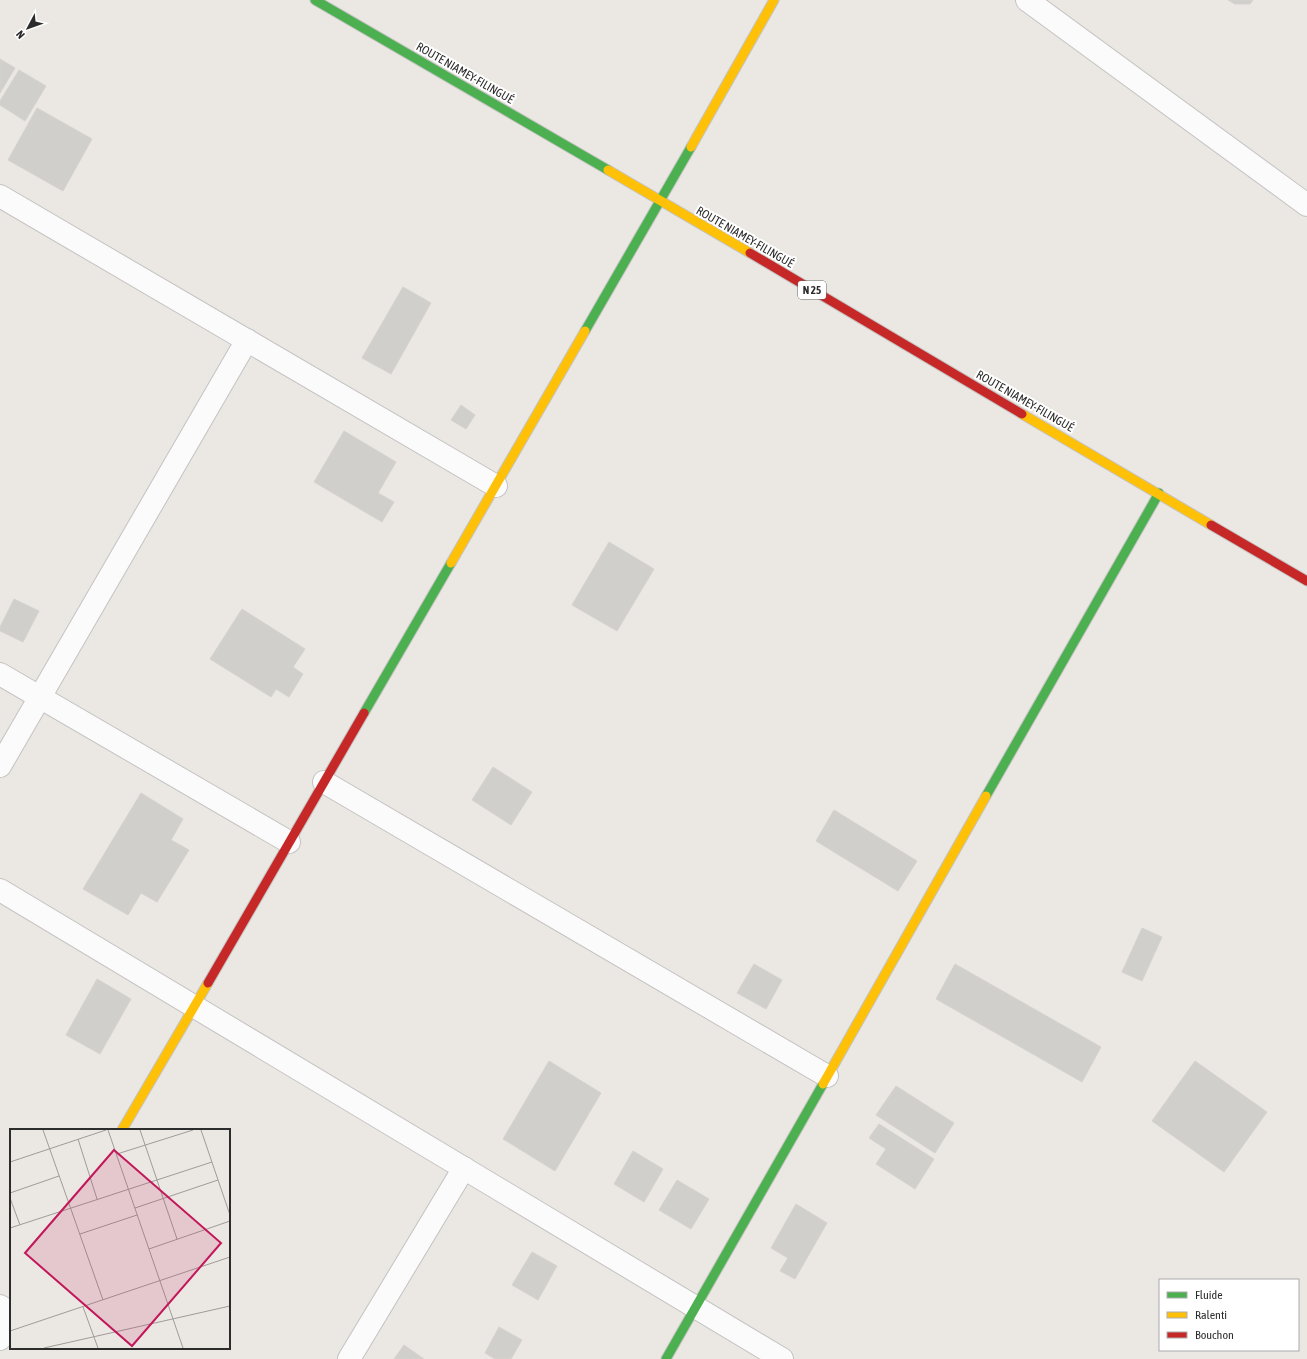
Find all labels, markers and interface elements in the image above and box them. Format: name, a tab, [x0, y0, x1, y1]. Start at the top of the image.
north arrow	[8, 8, 48, 48]
text: N	[14, 28, 27, 41]
street label: ROUTE NIAMEY-FILINGUÉ	[414, 39, 516, 107]
street label: ROUTE NIAMEY-FILINGUÉ	[694, 203, 796, 271]
road number: N 25	[798, 281, 826, 299]
street label: ROUTE NIAMEY-FILINGUÉ	[974, 367, 1076, 435]
inset map	[10, 1129, 230, 1349]
legend	[1159, 1279, 1299, 1351]
text: Fluide	[1195, 1288, 1223, 1302]
text: Ralenti	[1195, 1308, 1227, 1322]
text: Bouchon	[1195, 1328, 1234, 1342]

